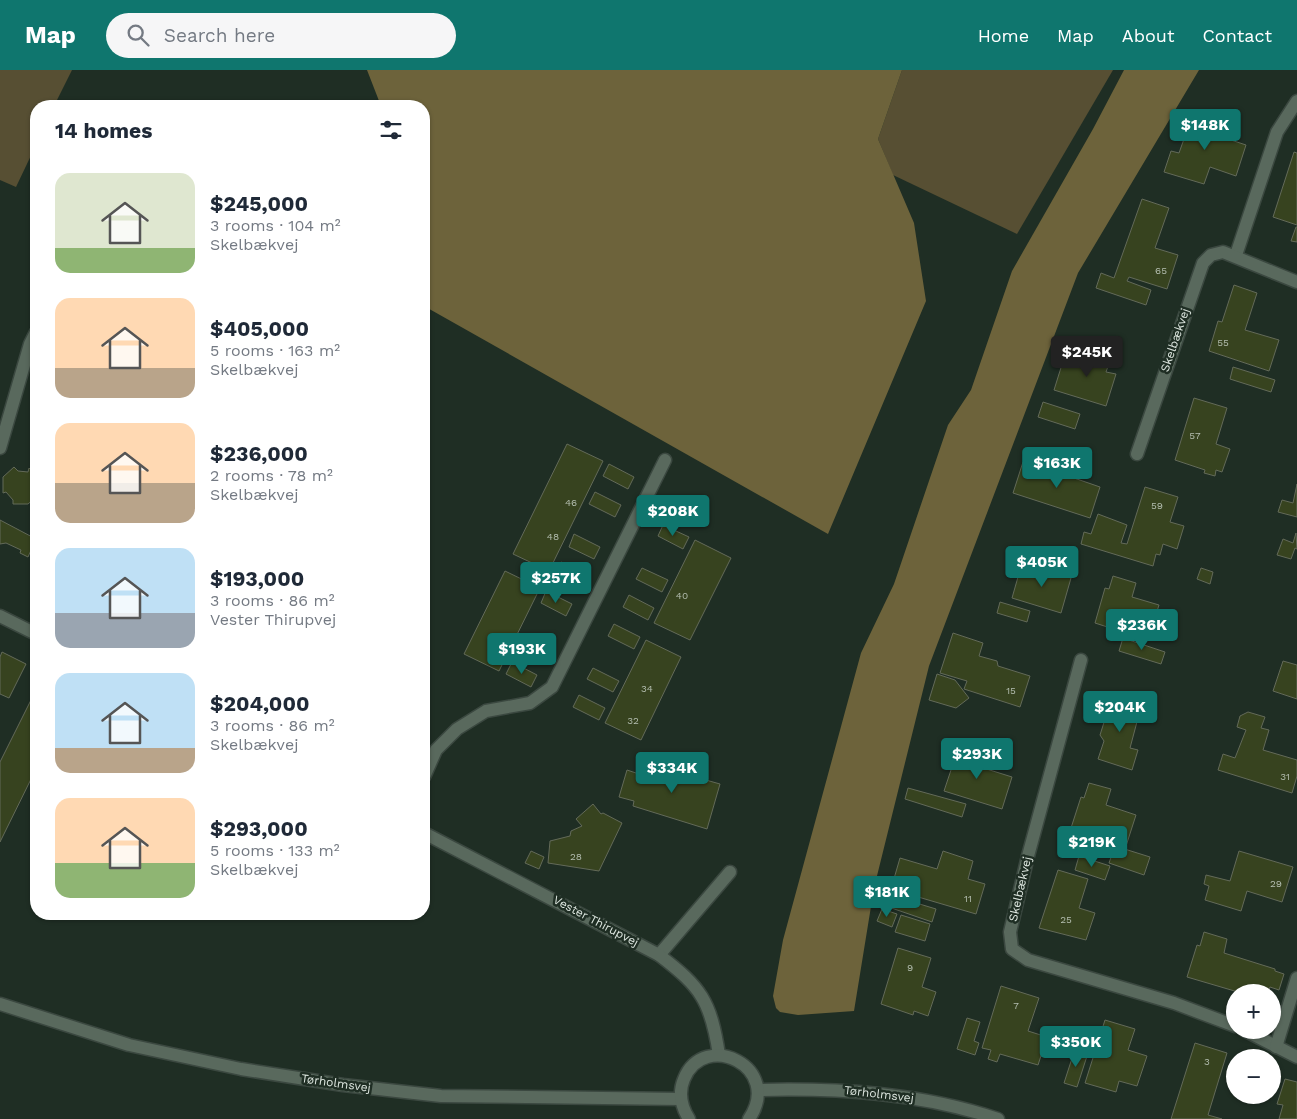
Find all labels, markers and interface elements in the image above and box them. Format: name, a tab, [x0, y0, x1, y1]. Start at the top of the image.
search box	[106, 13, 456, 58]
text: Map	[25, 21, 76, 49]
icon: search	[124, 21, 152, 49]
text: Search here	[164, 24, 275, 47]
text: Home	[978, 25, 1029, 46]
text: Map	[1057, 25, 1094, 46]
text: About	[1122, 25, 1174, 46]
text: Contact	[1202, 25, 1272, 46]
pin: $148K	[1170, 108, 1240, 151]
text: $148K	[1181, 115, 1229, 134]
icon: filters	[377, 116, 405, 144]
text: 14 homes	[55, 118, 152, 143]
text: $245,000	[210, 191, 308, 216]
icon: home	[95, 193, 155, 253]
text: 3 rooms · 104 m²	[210, 216, 341, 235]
text: Skelbækvej	[210, 235, 298, 254]
house number: 65	[1155, 265, 1167, 276]
street label: Skelbækvej	[1158, 306, 1192, 374]
text: $405,000	[210, 316, 309, 341]
icon: home	[95, 318, 155, 378]
pin: $245K	[1052, 336, 1122, 378]
house number: 55	[1217, 337, 1229, 348]
text: 5 rooms · 163 m²	[210, 341, 340, 360]
text: $245K	[1062, 342, 1112, 361]
text: Skelbækvej	[210, 360, 298, 379]
house number: 57	[1189, 430, 1201, 441]
text: $236,000	[210, 441, 308, 466]
icon: home	[95, 443, 155, 503]
pin: $163K	[1022, 446, 1092, 489]
text: $163K	[1033, 453, 1081, 472]
text: 2 rooms · 78 m²	[210, 466, 333, 485]
text: Skelbækvej	[210, 485, 298, 504]
pin: $208K	[638, 494, 708, 537]
house number: 46	[565, 497, 577, 508]
house number: 59	[1151, 500, 1163, 511]
text: $208K	[647, 501, 699, 520]
house number: 48	[547, 531, 559, 542]
pin: $405K	[1007, 546, 1077, 588]
text: $405K	[1016, 552, 1068, 571]
pin: $257K	[521, 562, 591, 604]
text: $193,000	[210, 566, 304, 591]
icon: home	[95, 568, 155, 628]
text: $257K	[531, 568, 581, 587]
house number: 40	[676, 590, 688, 601]
text: 3 rooms · 86 m²	[210, 591, 335, 610]
pin: $236K	[1107, 608, 1177, 651]
text: Vester Thirupvej	[210, 610, 336, 629]
text: $236K	[1117, 615, 1167, 634]
pin: $193K	[487, 632, 557, 675]
text: $193K	[498, 639, 546, 658]
house number: 34	[641, 683, 653, 694]
house number: 15	[1006, 685, 1016, 696]
pin: $204K	[1085, 690, 1155, 733]
text: $204,000	[210, 691, 309, 716]
icon: home	[95, 693, 155, 753]
text: $204K	[1094, 697, 1146, 716]
house number: 32	[627, 715, 639, 726]
text: 3 rooms · 86 m²	[210, 716, 335, 735]
text: Skelbækvej	[210, 735, 298, 754]
pin: $293K	[942, 738, 1012, 780]
text: $293K	[952, 744, 1002, 763]
pin: $334K	[637, 752, 707, 794]
text: $334K	[647, 758, 697, 777]
house number: 31	[1280, 771, 1290, 782]
text: $293,000	[210, 816, 308, 841]
icon: home	[95, 818, 155, 878]
pin: $219K	[1057, 826, 1127, 868]
text: $219K	[1068, 832, 1116, 851]
text: 5 rooms · 133 m²	[210, 841, 340, 860]
house number: 28	[570, 851, 582, 862]
street label: Skelbækvej	[1006, 855, 1034, 923]
text: Skelbækvej	[210, 860, 298, 879]
pin: $181K	[852, 876, 922, 918]
house number: 29	[1270, 878, 1282, 889]
text: $181K	[864, 882, 910, 901]
street label: Vester Thirupvej	[551, 893, 641, 949]
house number: 11	[964, 893, 972, 904]
house number: 25	[1060, 914, 1072, 925]
house number: 9	[907, 962, 913, 973]
map controls	[1226, 984, 1281, 1104]
button: +	[1226, 984, 1281, 1039]
house number: 7	[1013, 1000, 1019, 1011]
pin: $350K	[1041, 1026, 1111, 1068]
text: $350K	[1051, 1032, 1101, 1051]
button: −	[1226, 1049, 1281, 1104]
house number: 3	[1204, 1056, 1210, 1067]
street label: Tørholmsvej	[300, 1071, 372, 1095]
street label: Tørholmsvej	[843, 1083, 915, 1105]

